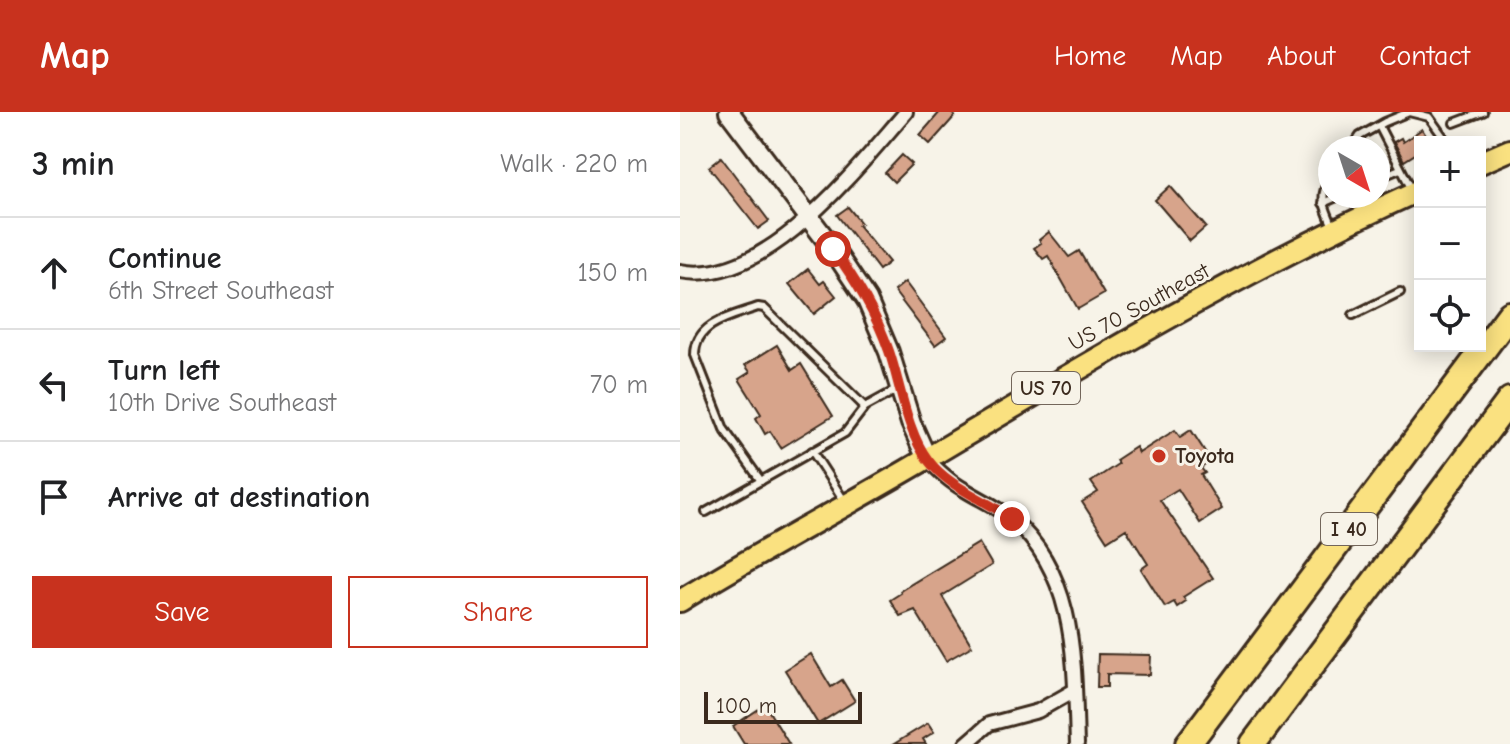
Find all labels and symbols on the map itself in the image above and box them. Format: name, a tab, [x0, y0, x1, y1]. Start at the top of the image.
north arrow	[1318, 136, 1390, 208]
route start	[815, 231, 851, 267]
street label: US 70 Southeast	[1064, 257, 1214, 356]
road number: US 70	[1012, 372, 1080, 404]
place label: Toyota	[1175, 443, 1235, 469]
marker: Toyota	[1150, 447, 1168, 465]
route end	[994, 501, 1030, 537]
road number: I 40	[1321, 513, 1377, 545]
scale bar	[704, 688, 862, 724]

